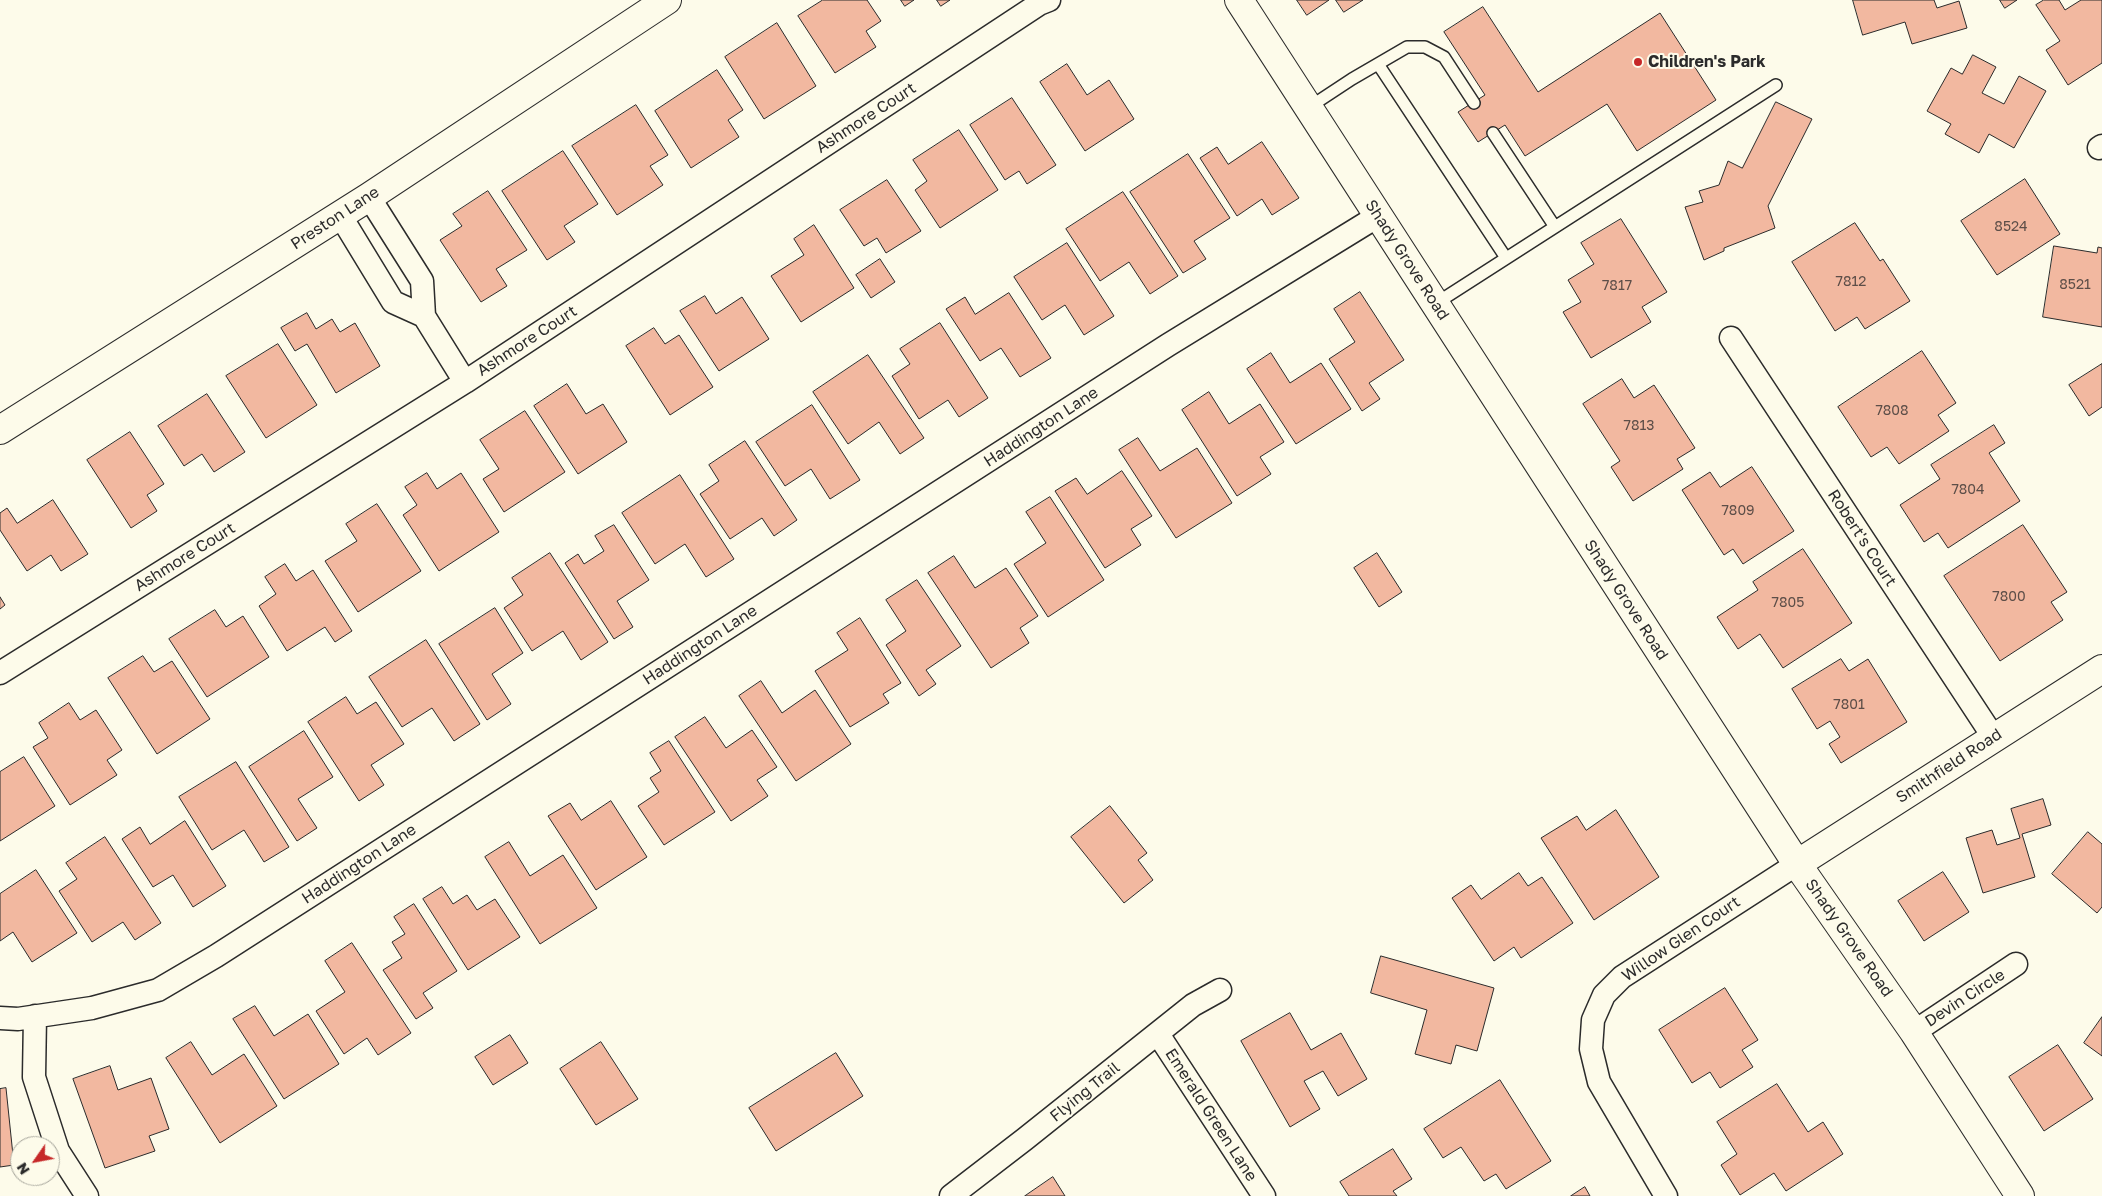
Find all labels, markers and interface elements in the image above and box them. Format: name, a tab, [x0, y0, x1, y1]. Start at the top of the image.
place label: Children's Park	[1648, 52, 1766, 72]
marker: Children's Park	[1632, 56, 1644, 68]
street label: Ashmore Court	[812, 79, 920, 157]
street label: Preston Lane	[287, 182, 383, 254]
street label: Shady Grove Road	[1361, 196, 1453, 324]
house number: 8524	[1994, 219, 2028, 235]
house number: 7812	[1836, 274, 1866, 290]
house number: 8521	[2059, 277, 2091, 293]
house number: 7817	[1602, 278, 1632, 294]
street label: Ashmore Court	[473, 302, 581, 380]
street label: Haddington Lane	[980, 383, 1102, 471]
house number: 7808	[1875, 403, 1909, 419]
house number: 7813	[1624, 418, 1654, 434]
house number: 7804	[1951, 482, 1985, 498]
street label: Robert's Court	[1824, 486, 1900, 590]
house number: 7809	[1721, 503, 1755, 519]
street label: Ashmore Court	[131, 518, 239, 596]
street label: Shady Grove Road	[1580, 536, 1672, 664]
house number: 7800	[1992, 589, 2026, 605]
house number: 7805	[1772, 595, 1804, 611]
street label: Haddington Lane	[639, 601, 761, 689]
house number: 7801	[1833, 697, 1865, 713]
street label: Smithfield Road	[1892, 725, 2006, 807]
street label: Haddington Lane	[298, 820, 420, 908]
street label: Shady Grove Road	[1801, 875, 1897, 1001]
street label: Willow Glen Court	[1618, 892, 1744, 986]
street label: Devin Circle	[1921, 965, 2009, 1031]
street label: Emerald Green Lane	[1161, 1045, 1261, 1185]
street label: Flying Trail	[1046, 1058, 1124, 1126]
north arrow	[10, 1136, 60, 1186]
text: N	[13, 1160, 33, 1178]

